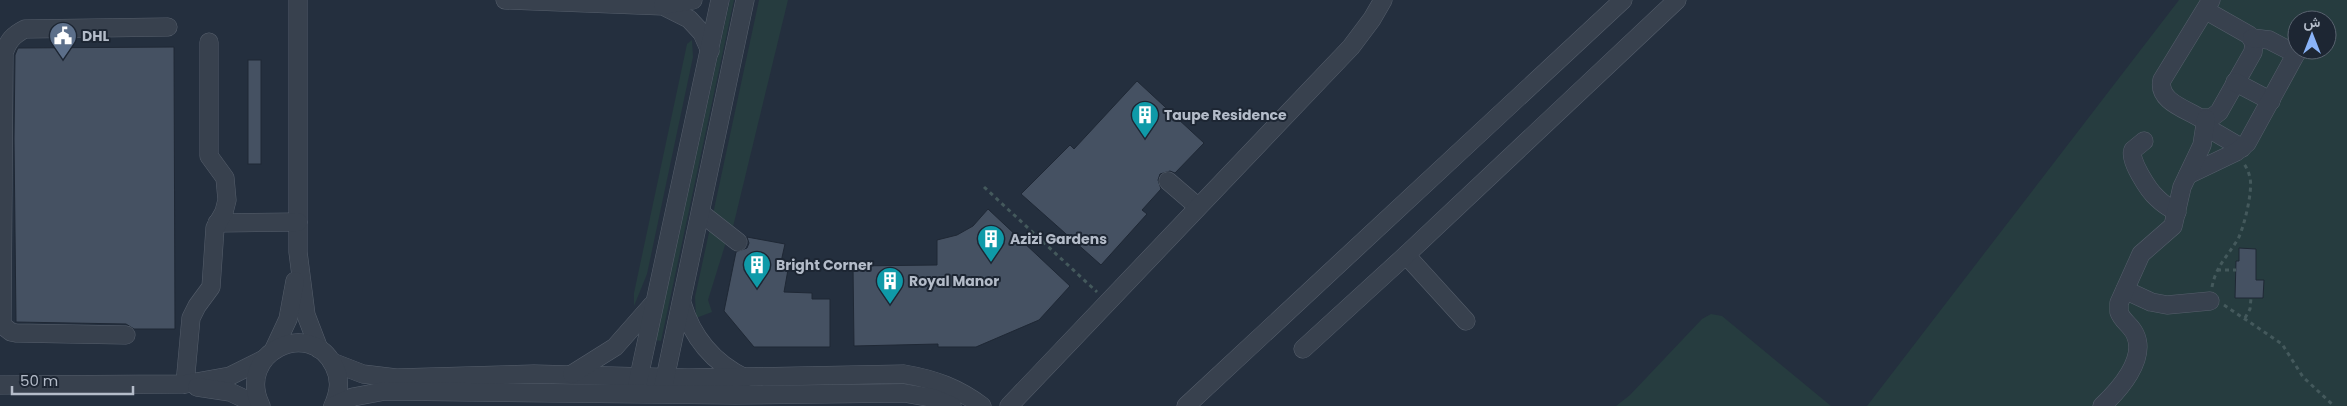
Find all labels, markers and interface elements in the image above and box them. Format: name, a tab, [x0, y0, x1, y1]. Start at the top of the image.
north arrow	[2287, 10, 2337, 60]
text: ش	[2304, 12, 2321, 32]
public building icon: DHL	[48, 21, 78, 60]
place label: DHL	[82, 26, 109, 46]
building icon: Taupe Residence	[1130, 100, 1160, 139]
place label: Taupe Residence	[1164, 105, 1287, 125]
building icon: Azizi Gardens	[976, 224, 1006, 263]
place label: Azizi Gardens	[1010, 229, 1107, 249]
building icon: Bright Corner	[742, 250, 772, 289]
place label: Bright Corner	[776, 255, 873, 275]
building icon: Royal Manor	[875, 266, 905, 305]
place label: Royal Manor	[909, 271, 999, 291]
scale bar	[12, 364, 134, 396]
text: 50 m	[20, 370, 58, 391]

